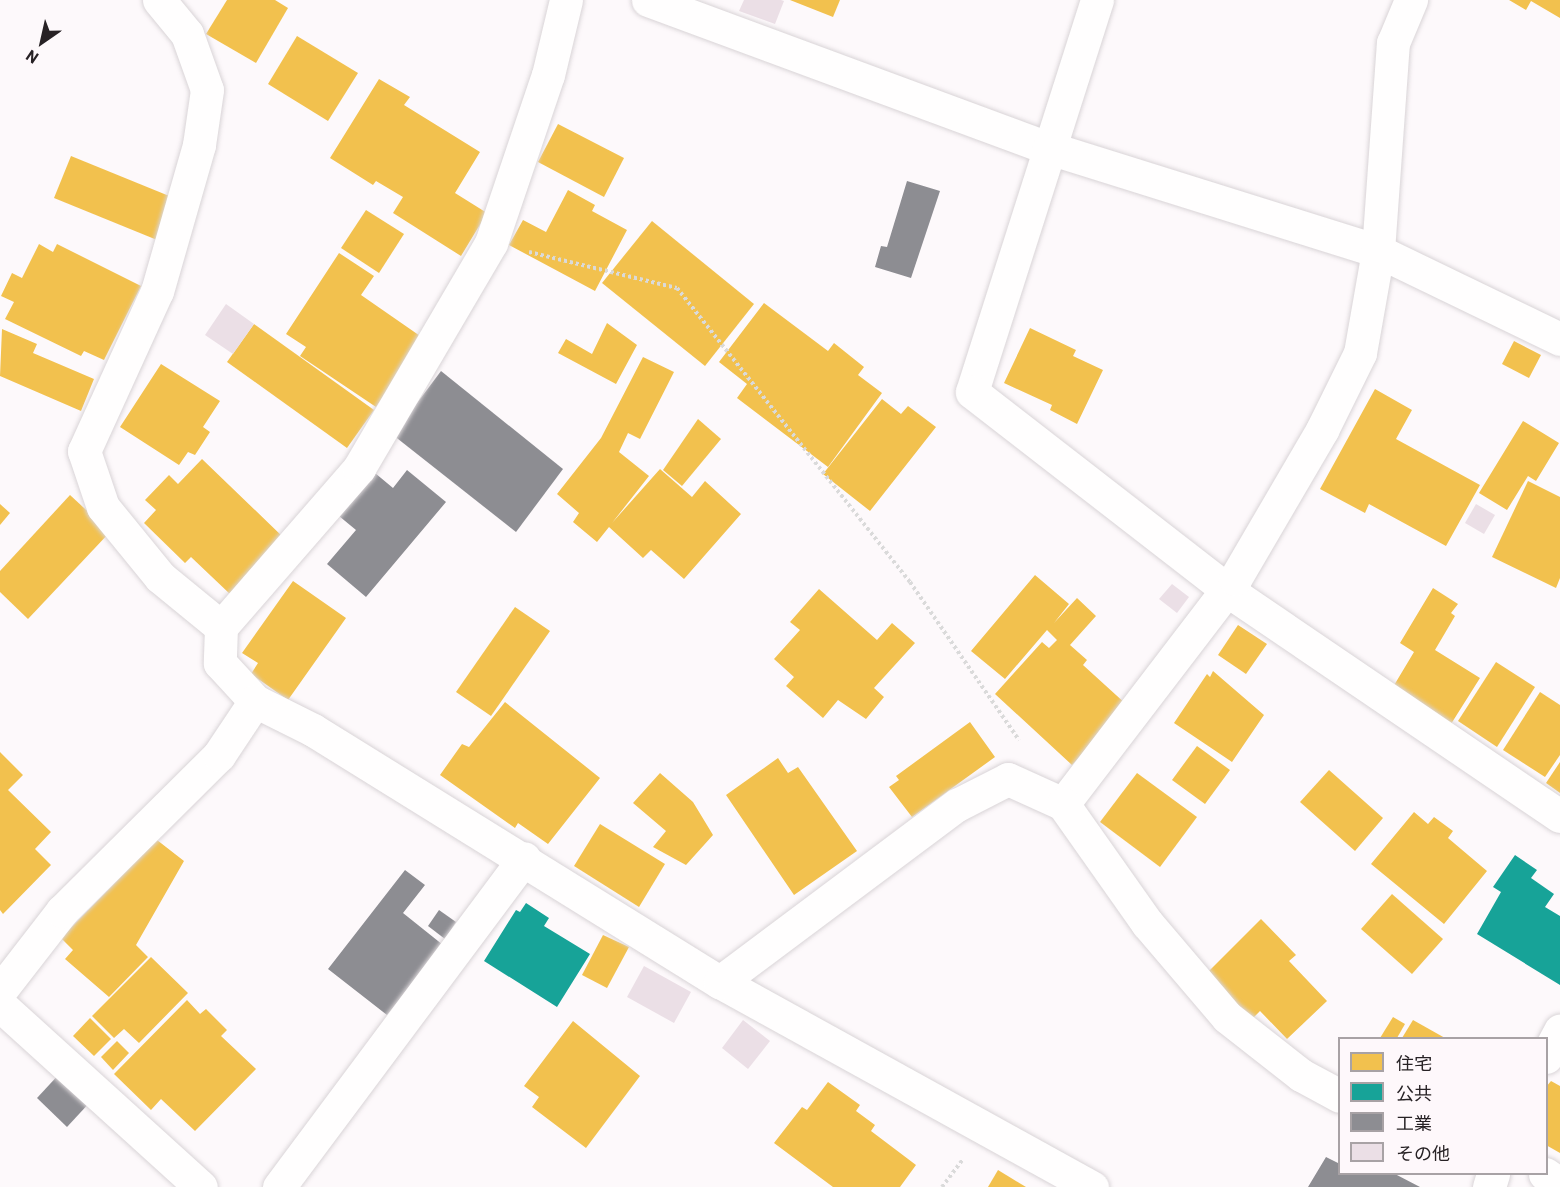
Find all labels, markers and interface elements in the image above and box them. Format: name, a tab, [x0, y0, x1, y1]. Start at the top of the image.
north arrow	[12, 12, 72, 72]
text: N	[22, 46, 41, 68]
legend	[1338, 1037, 1548, 1175]
text: 住宅	[1396, 1052, 1432, 1074]
text: 公共	[1396, 1082, 1432, 1104]
text: 工業	[1396, 1112, 1432, 1134]
text: その他	[1396, 1142, 1450, 1164]

